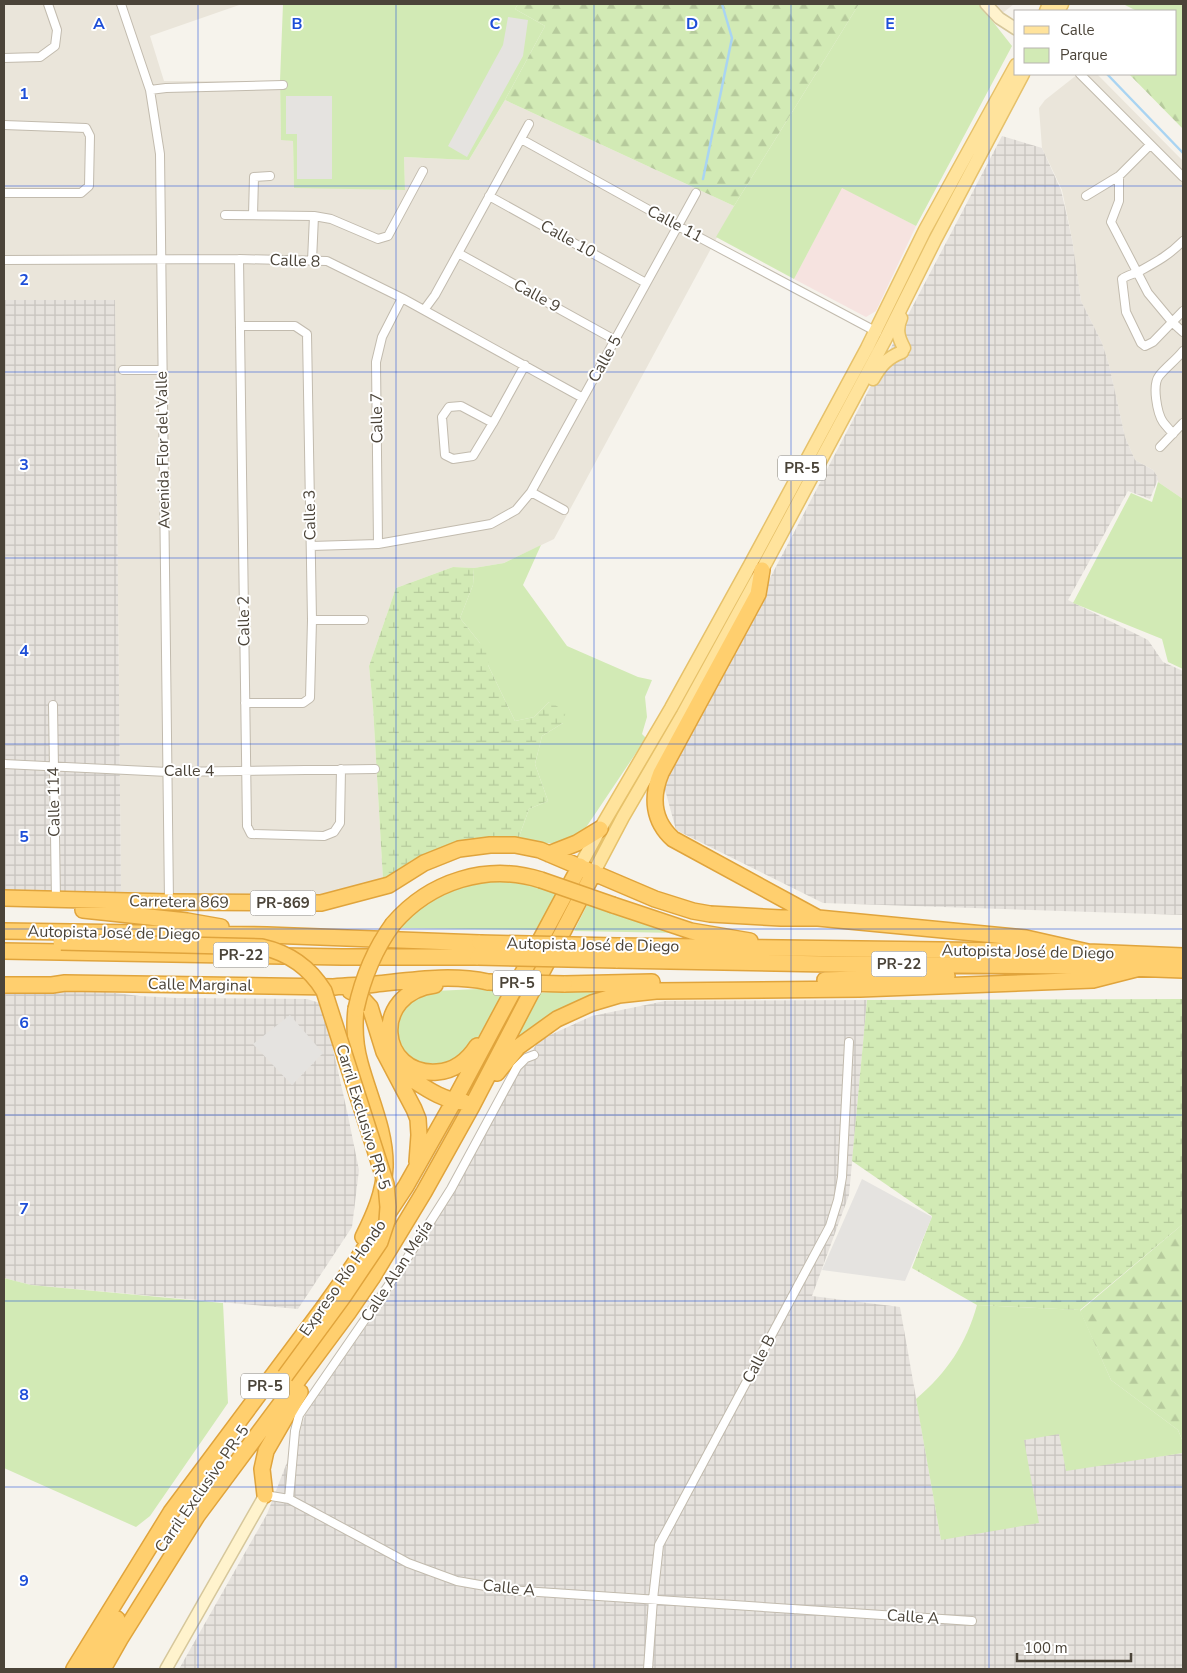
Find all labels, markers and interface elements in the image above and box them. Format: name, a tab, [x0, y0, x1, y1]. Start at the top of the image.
legend	[1014, 10, 1177, 75]
text: A	[93, 13, 105, 35]
text: B	[291, 13, 303, 35]
text: C	[490, 13, 501, 35]
text: D	[686, 13, 698, 35]
text: E	[885, 13, 895, 35]
text: Calle	[1060, 20, 1095, 40]
text: Parque	[1060, 45, 1108, 65]
text: 1	[19, 83, 29, 105]
street label: Calle 11	[643, 200, 707, 248]
street label: Calle 10	[536, 215, 600, 263]
street label: Calle 8	[269, 249, 321, 273]
text: 2	[19, 269, 29, 291]
street label: Calle 9	[510, 274, 564, 318]
street label: Calle 5	[583, 332, 627, 386]
street label: Avenida Flor del Valle	[151, 371, 175, 529]
street label: Calle 7	[366, 393, 388, 443]
text: 3	[19, 454, 29, 476]
road number: PR-5	[778, 456, 826, 480]
street label: Calle 3	[299, 490, 321, 540]
street label: Calle 2	[233, 596, 255, 646]
text: 4	[19, 640, 29, 662]
street label: Calle 4	[164, 760, 215, 782]
street label: Calle 114	[42, 767, 66, 837]
text: 5	[19, 826, 29, 848]
street label: Carretera 869	[129, 890, 229, 914]
road number: PR-869	[250, 890, 316, 916]
street label: Autopista José de Diego	[28, 920, 201, 946]
street label: Autopista José de Diego	[507, 932, 680, 958]
street label: Autopista José de Diego	[942, 939, 1115, 965]
road number: PR-22	[214, 942, 268, 968]
road number: PR-22	[872, 952, 926, 976]
road number: PR-5	[493, 970, 541, 996]
street label: Calle Marginal	[148, 973, 253, 997]
text: 6	[19, 1012, 29, 1034]
street label: Carril Exclusivo PR-5	[330, 1042, 396, 1192]
text: 7	[19, 1198, 29, 1220]
street label: Expreso Río Hondo	[294, 1215, 392, 1341]
street label: Calle Alan Mejía	[356, 1216, 438, 1326]
street label: Calle B	[737, 1331, 781, 1387]
road number: PR-5	[241, 1374, 289, 1398]
text: 8	[19, 1384, 29, 1406]
street label: Carril Exclusivo PR-5	[150, 1421, 254, 1557]
text: 9	[19, 1570, 29, 1592]
street label: Calle A	[482, 1574, 537, 1602]
street label: Calle A	[886, 1604, 940, 1630]
scale bar	[1017, 1630, 1131, 1662]
text: 100 m	[1024, 1638, 1068, 1658]

